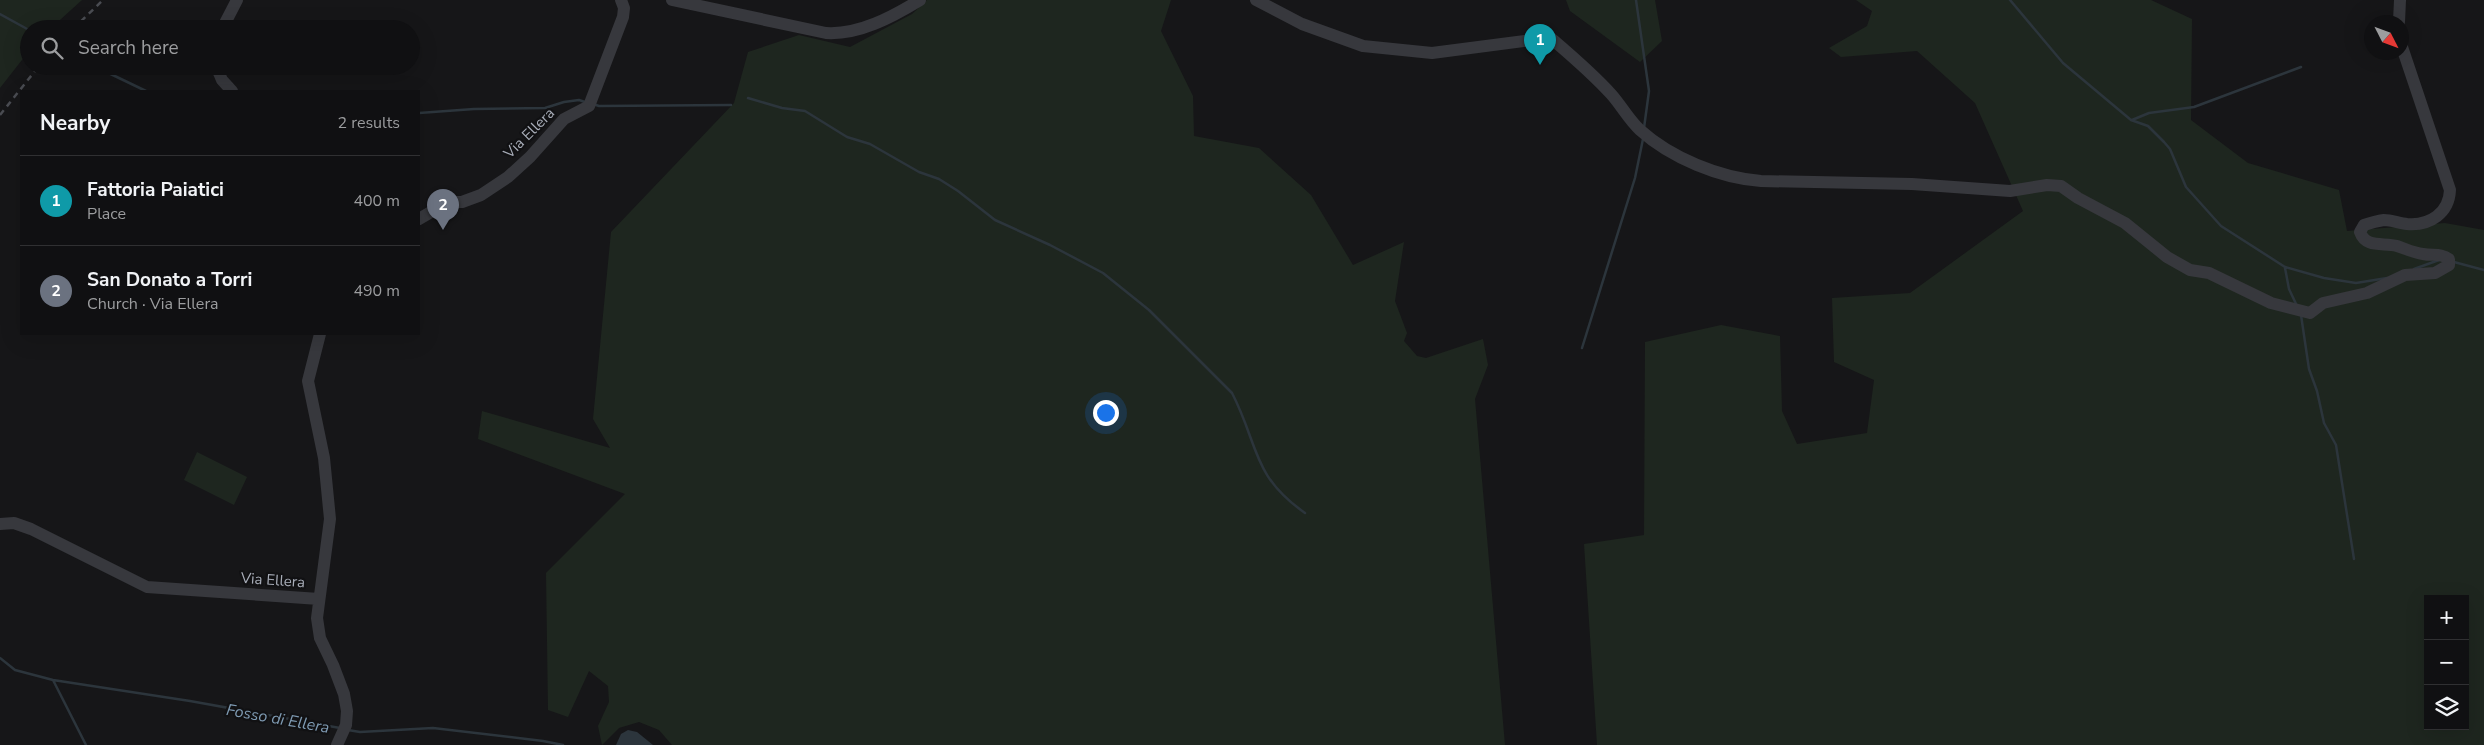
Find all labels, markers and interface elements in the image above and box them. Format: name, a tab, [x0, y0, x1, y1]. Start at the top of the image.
north arrow	[2364, 15, 2409, 60]
search box	[20, 20, 420, 75]
pin: 1	[1524, 24, 1556, 65]
icon: search	[38, 34, 66, 62]
text: Search here	[78, 35, 179, 61]
street label: Via Ellera	[498, 103, 559, 164]
text: Nearby	[40, 109, 110, 137]
text: 2 results	[338, 112, 400, 134]
text: Fattoria Paiatici	[87, 177, 224, 203]
pin: 2	[427, 189, 459, 230]
text: 1	[51, 190, 61, 212]
text: 400 m	[353, 190, 400, 212]
text: Place	[87, 203, 126, 225]
text: San Donato a Torri	[87, 267, 252, 293]
text: 2	[51, 280, 61, 302]
text: 490 m	[353, 280, 400, 302]
text: Church · Via Ellera	[87, 293, 219, 315]
your location	[1093, 400, 1119, 426]
street label: Via Ellera	[239, 568, 306, 592]
map controls	[2424, 595, 2469, 730]
button: +	[2424, 595, 2469, 640]
button: −	[2424, 640, 2469, 685]
button: layers	[2424, 685, 2469, 730]
water label: Fosso di Ellera	[225, 699, 331, 739]

